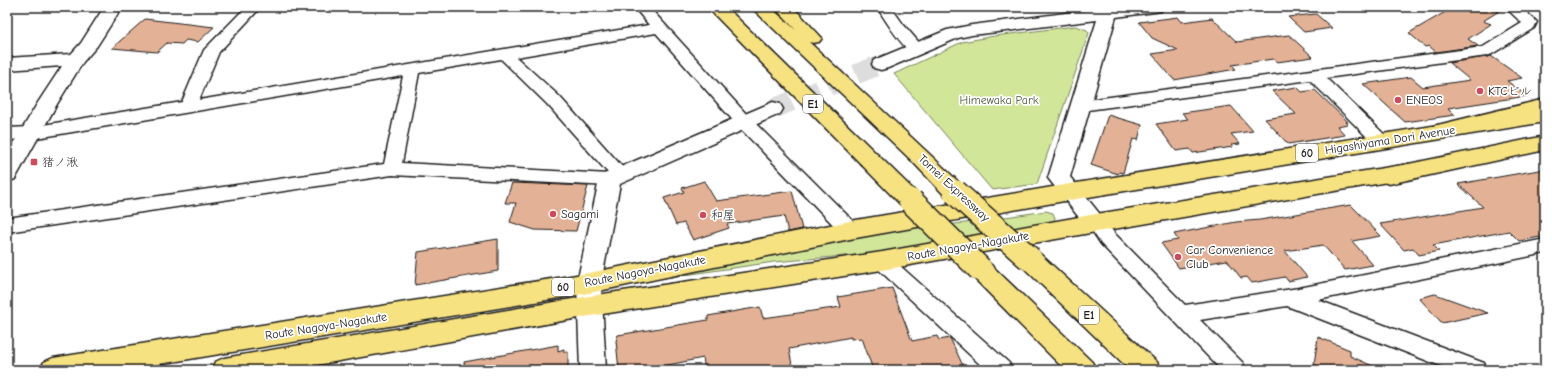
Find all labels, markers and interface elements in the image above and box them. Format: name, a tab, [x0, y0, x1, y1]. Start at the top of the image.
place label: KTCビル	[1488, 84, 1531, 98]
marker: KTCビル	[1475, 86, 1485, 96]
park label: Himewaka Park	[959, 93, 1039, 107]
place label: ENEOS	[1406, 93, 1443, 107]
road number: E1	[803, 95, 823, 113]
marker: ENEOS	[1393, 95, 1403, 105]
street label: Higashiyama Dori Avenue	[1324, 123, 1456, 157]
road number: 60	[1296, 144, 1318, 162]
street label: Tomei Expressway	[915, 151, 993, 225]
place label: 猪ノ湫	[42, 155, 78, 169]
marker: 猪ノ湫	[29, 157, 39, 167]
place label: Sagami	[561, 207, 599, 221]
place label: 和屋	[711, 208, 735, 222]
marker: Sagami	[548, 209, 558, 219]
marker: 和屋	[698, 210, 708, 220]
street label: Route Nagoya-Nagakute	[906, 228, 1030, 264]
place label: Car Convenience Club	[1186, 243, 1273, 271]
street label: Route Nagoya-Nagakute	[583, 252, 707, 290]
marker: Car Convenience Club	[1173, 252, 1183, 262]
road number: 60	[552, 278, 574, 296]
road number: E1	[1079, 306, 1099, 324]
street label: Route Nagoya-Nagakute	[264, 309, 388, 343]

